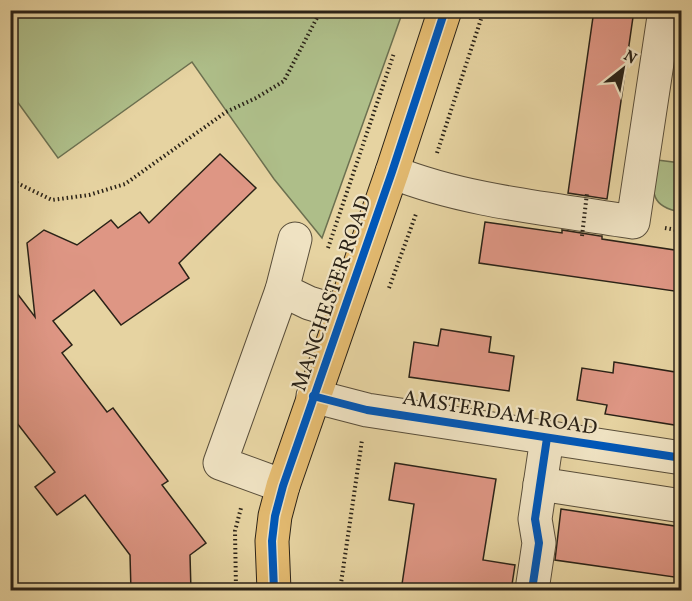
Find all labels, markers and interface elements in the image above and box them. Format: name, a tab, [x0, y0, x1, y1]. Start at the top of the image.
north arrow	[593, 39, 653, 99]
text: N	[619, 45, 641, 70]
street label: MANCHESTER ROAD	[285, 192, 380, 395]
street label: AMSTERDAM ROAD	[400, 384, 599, 443]

